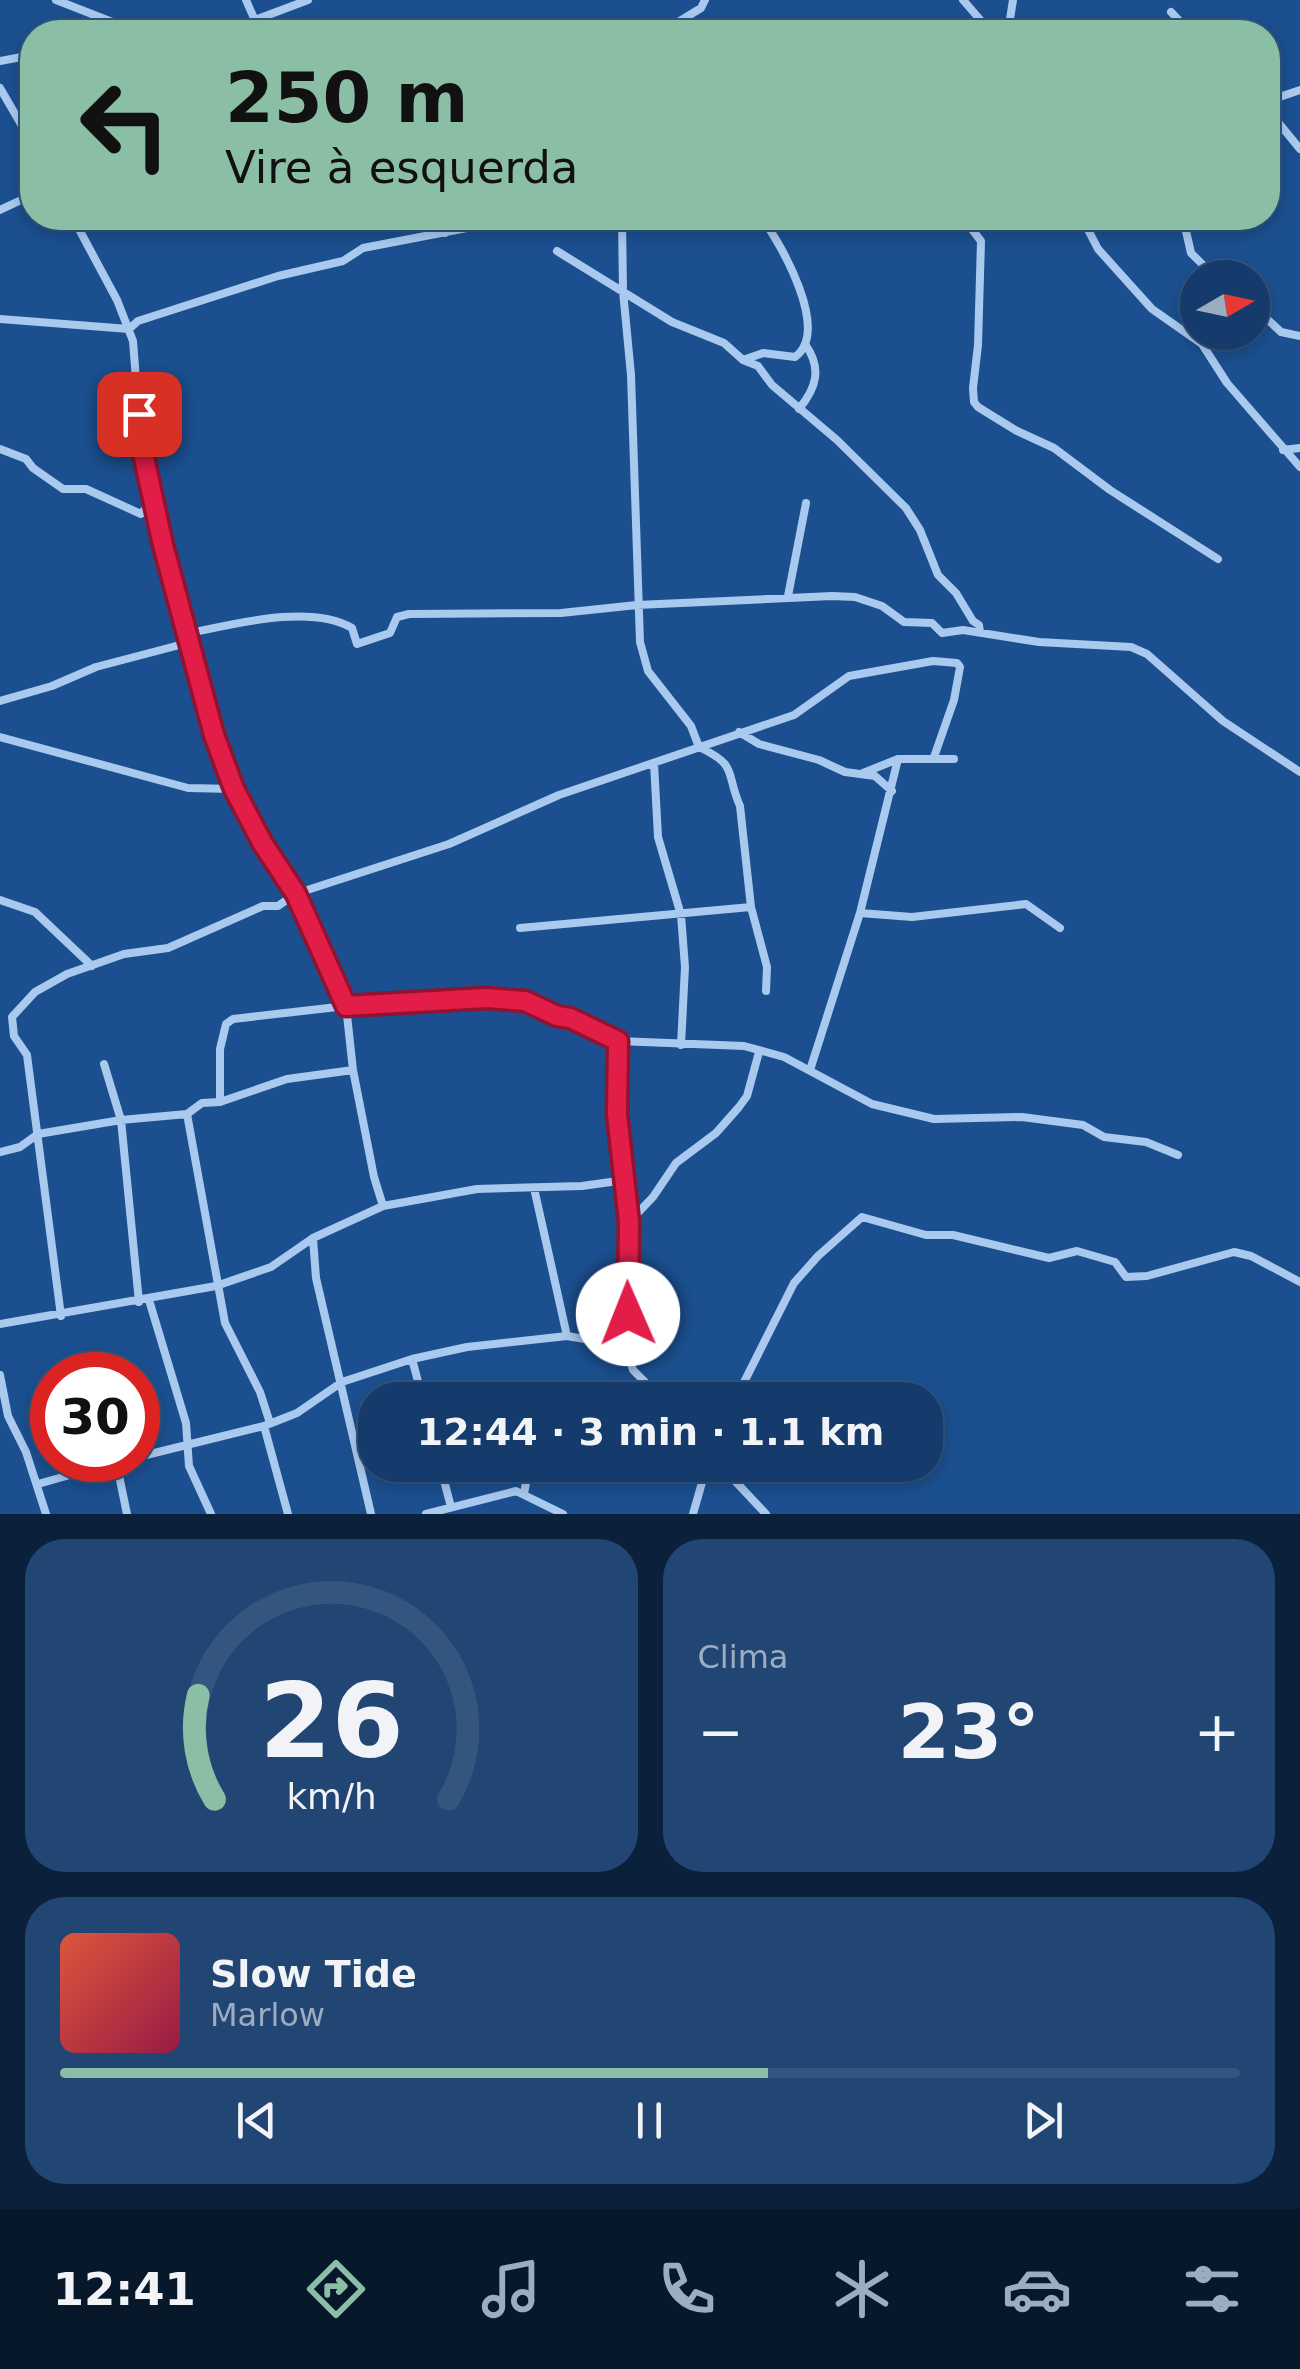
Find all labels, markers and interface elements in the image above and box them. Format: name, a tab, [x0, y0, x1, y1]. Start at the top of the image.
text: 250 m	[225, 57, 468, 139]
icon: left	[60, 60, 190, 190]
text: Vire à esquerda	[225, 141, 578, 194]
north arrow	[1180, 260, 1270, 350]
map controls	[1180, 260, 1270, 350]
pin	[97, 372, 182, 457]
icon: arrive	[112, 387, 167, 442]
position arrow	[576, 1262, 680, 1366]
speed limit sign: 30	[30, 1352, 160, 1482]
text: 12:44 · 3 min · 1.1 km	[417, 1410, 884, 1454]
text: Clima	[698, 1638, 788, 1676]
text: 26	[259, 1660, 404, 1782]
text: 23°	[898, 1688, 1040, 1776]
text: −	[698, 1700, 744, 1764]
text: +	[1194, 1700, 1240, 1764]
text: km/h	[286, 1776, 376, 1817]
text: Slow Tide	[210, 1952, 417, 1996]
text: Marlow	[210, 1996, 325, 2034]
icon: previous	[229, 2093, 284, 2148]
icon: pause	[622, 2093, 677, 2148]
icon: next	[1016, 2093, 1071, 2148]
icon: directions	[301, 2254, 371, 2324]
icon: music	[476, 2254, 546, 2324]
icon: phone	[652, 2254, 722, 2324]
icon: climate	[827, 2254, 897, 2324]
icon: car	[1002, 2254, 1072, 2324]
icon: filters	[1177, 2254, 1247, 2324]
text: 12:41	[53, 2263, 196, 2316]

